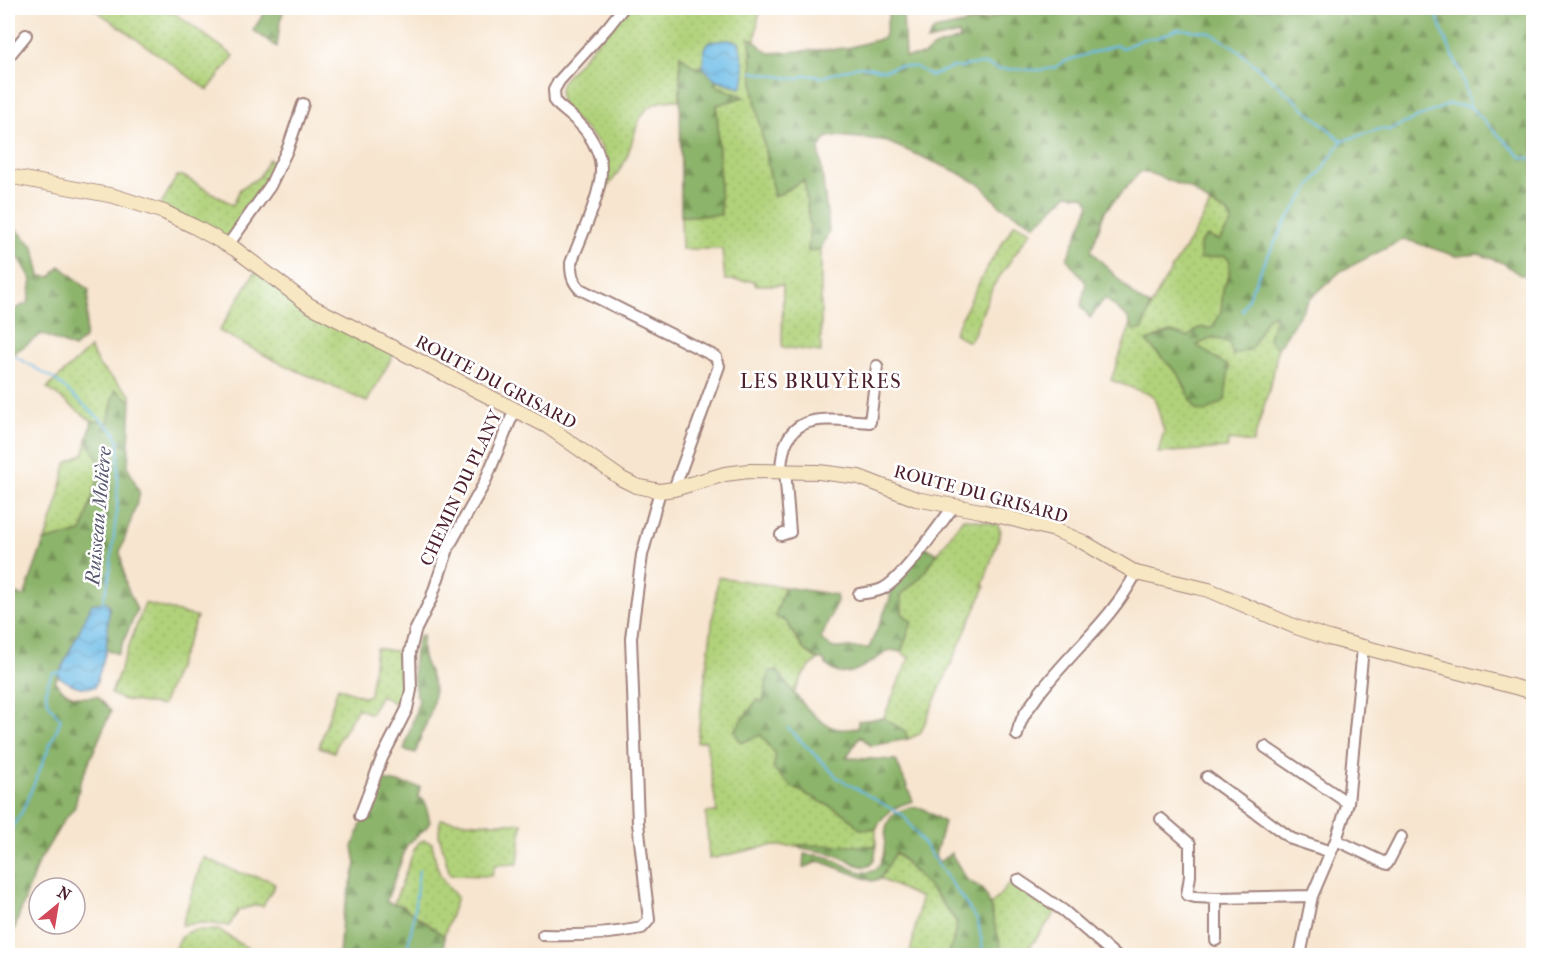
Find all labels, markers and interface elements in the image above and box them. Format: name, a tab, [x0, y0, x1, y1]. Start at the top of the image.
street label: ROUTE DU GRISARD	[412, 331, 580, 434]
district label: LES BRUYÈRES	[740, 369, 902, 393]
street label: CHEMIN DU PLANY	[416, 406, 507, 569]
water label: Ruisseau Molière	[81, 445, 116, 588]
street label: ROUTE DU GRISARD	[892, 461, 1070, 528]
north arrow	[27, 876, 87, 936]
text: N	[54, 882, 75, 905]

